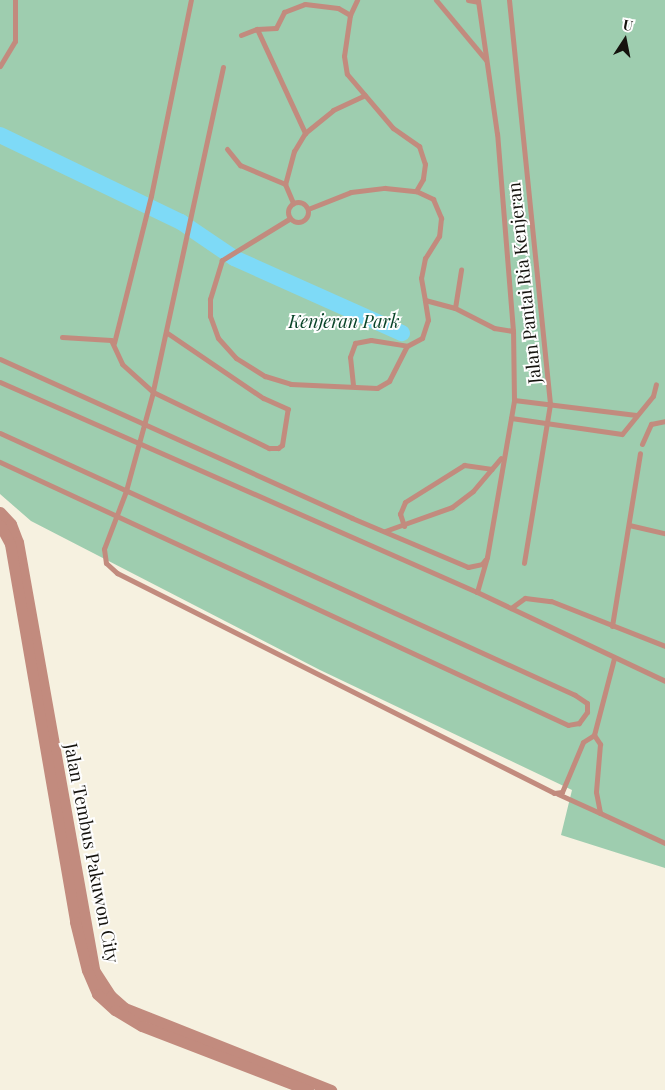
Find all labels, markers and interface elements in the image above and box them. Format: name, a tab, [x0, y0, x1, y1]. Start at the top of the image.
north arrow	[600, 15, 650, 65]
text: U	[621, 15, 635, 35]
street label: Jalan Pantai Ria Kenjeran	[503, 181, 545, 385]
park label: Kenjeran Park	[288, 310, 400, 332]
street label: Jalan Tembus Pakuwon City	[60, 741, 124, 965]

